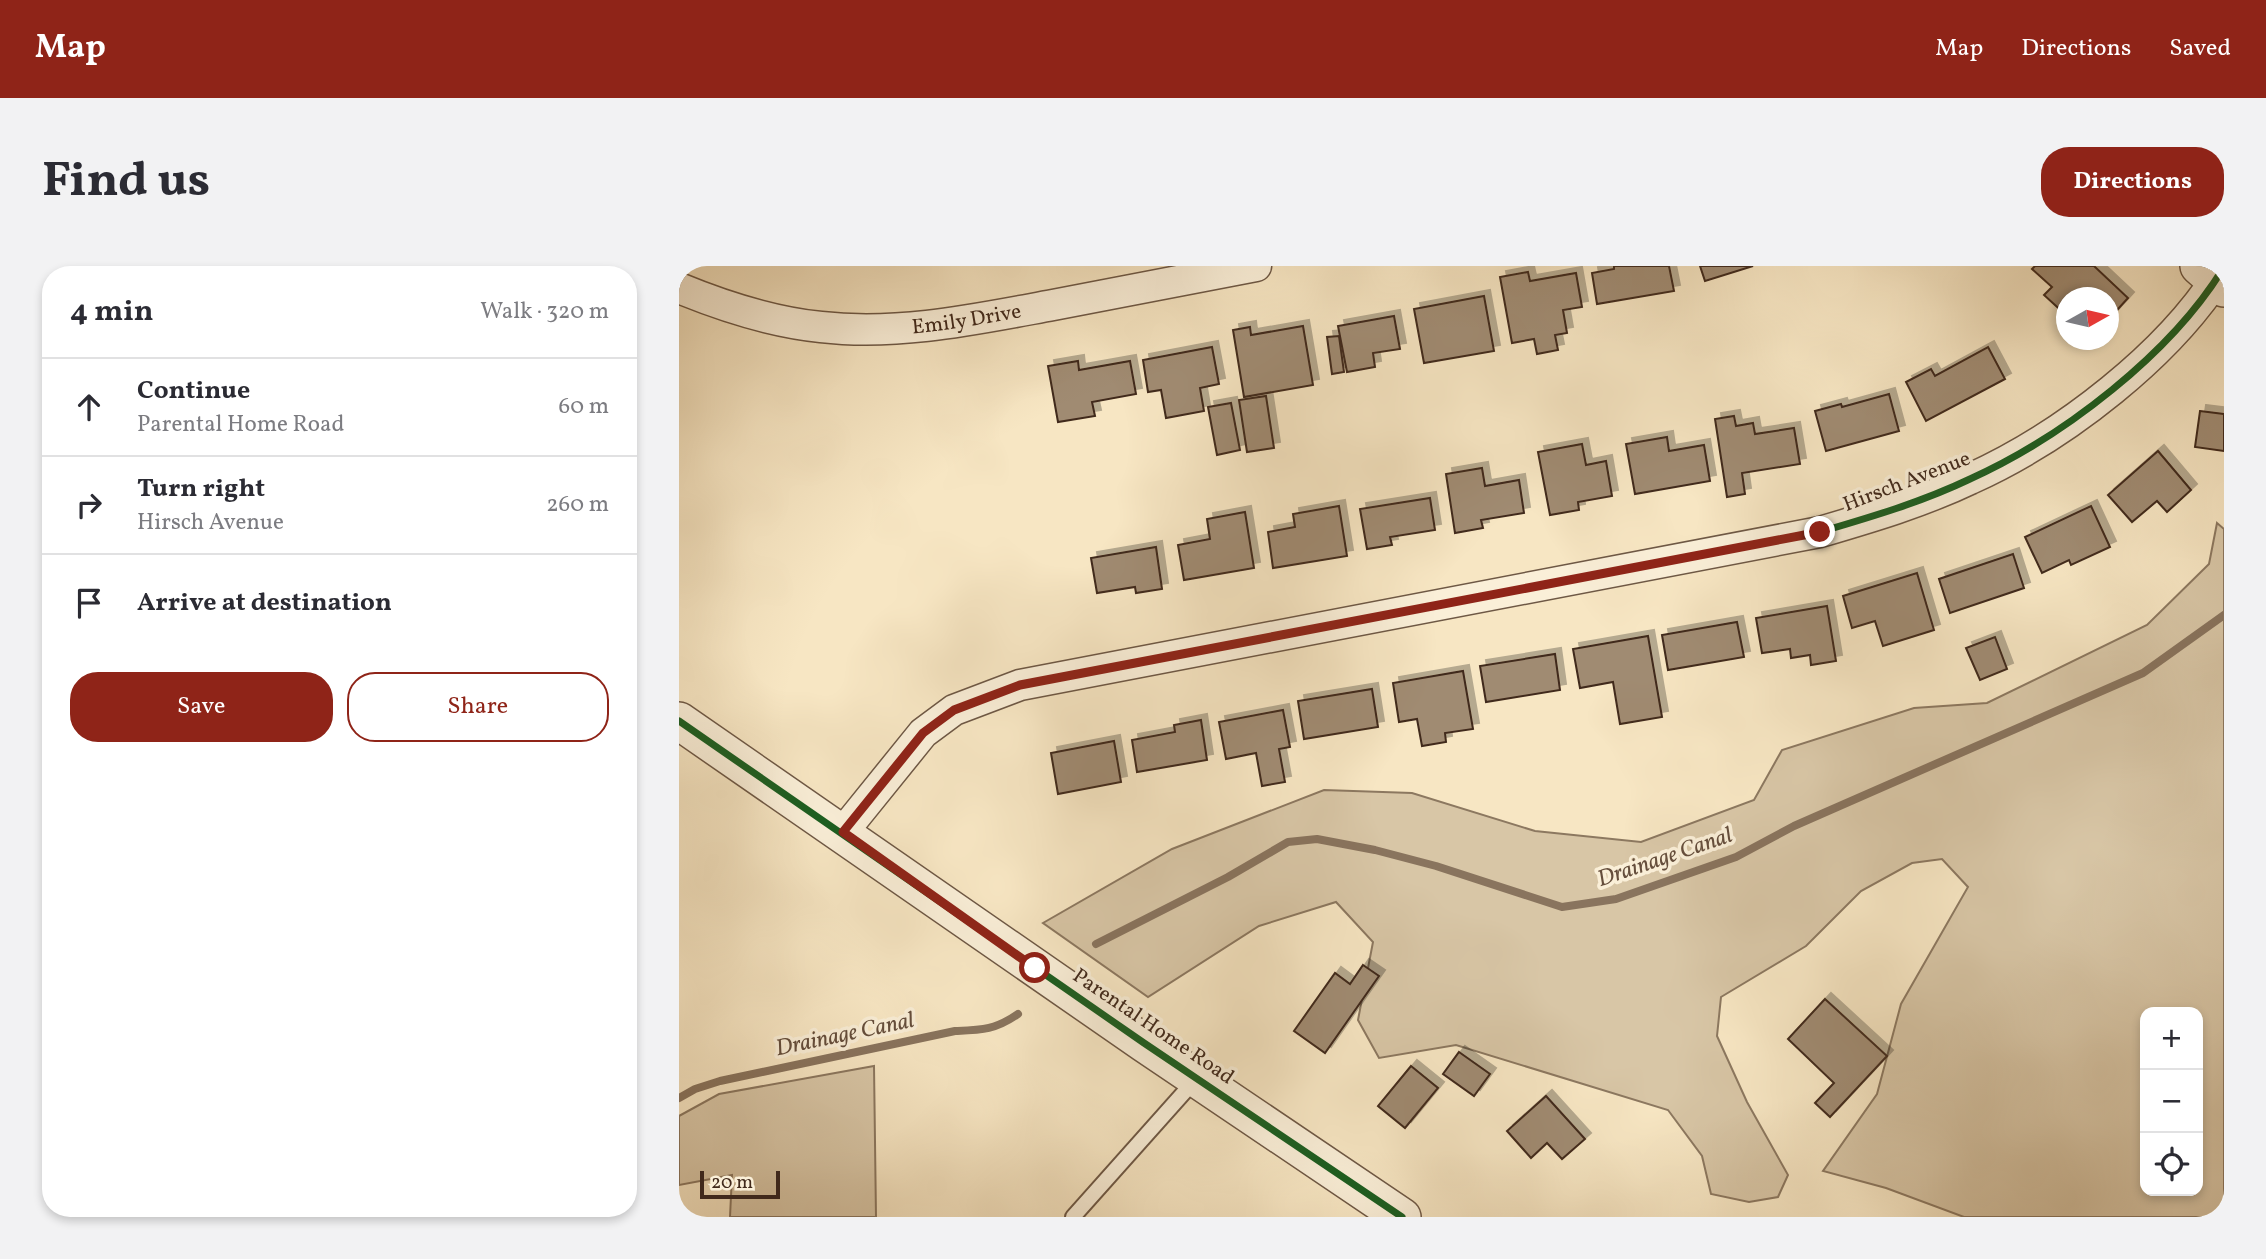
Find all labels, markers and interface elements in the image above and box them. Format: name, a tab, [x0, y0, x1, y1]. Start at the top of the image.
text: Map	[35, 26, 106, 72]
text: Map	[1935, 32, 1983, 66]
text: Directions	[2021, 32, 2131, 66]
text: Saved	[2169, 32, 2231, 66]
button: Directions	[2041, 147, 2224, 217]
text: Find us	[42, 148, 210, 217]
north arrow	[2056, 287, 2119, 350]
text: 4 min	[70, 291, 154, 333]
text: Walk · 320 m	[480, 296, 609, 328]
street label: Emily Drive	[911, 297, 1024, 342]
text: Continue	[137, 373, 250, 409]
icon: ahead	[70, 388, 108, 426]
text: 60 m	[559, 391, 609, 423]
text: Parental Home Road	[137, 409, 344, 441]
street label: Hirsch Avenue	[1839, 444, 1975, 520]
text: Turn right	[137, 471, 265, 507]
icon: right	[70, 486, 108, 524]
text: 260 m	[546, 489, 609, 521]
text: Hirsch Avenue	[137, 507, 284, 539]
route end	[1804, 516, 1835, 547]
icon: arrive	[70, 584, 108, 622]
text: Arrive at destination	[137, 585, 392, 621]
button: Save	[70, 672, 333, 742]
button: Share	[347, 672, 609, 742]
water label: Drainage Canal	[1593, 820, 1737, 896]
route start	[1019, 952, 1050, 983]
street label: Parental Home Road	[1066, 962, 1240, 1092]
water label: Drainage Canal	[773, 1005, 918, 1065]
map controls	[2140, 1007, 2203, 1196]
button: +	[2140, 1007, 2203, 1070]
button: −	[2140, 1070, 2203, 1133]
button: locate	[2140, 1133, 2203, 1196]
scale bar	[700, 1168, 781, 1200]
text: 20 m	[711, 1170, 753, 1196]

